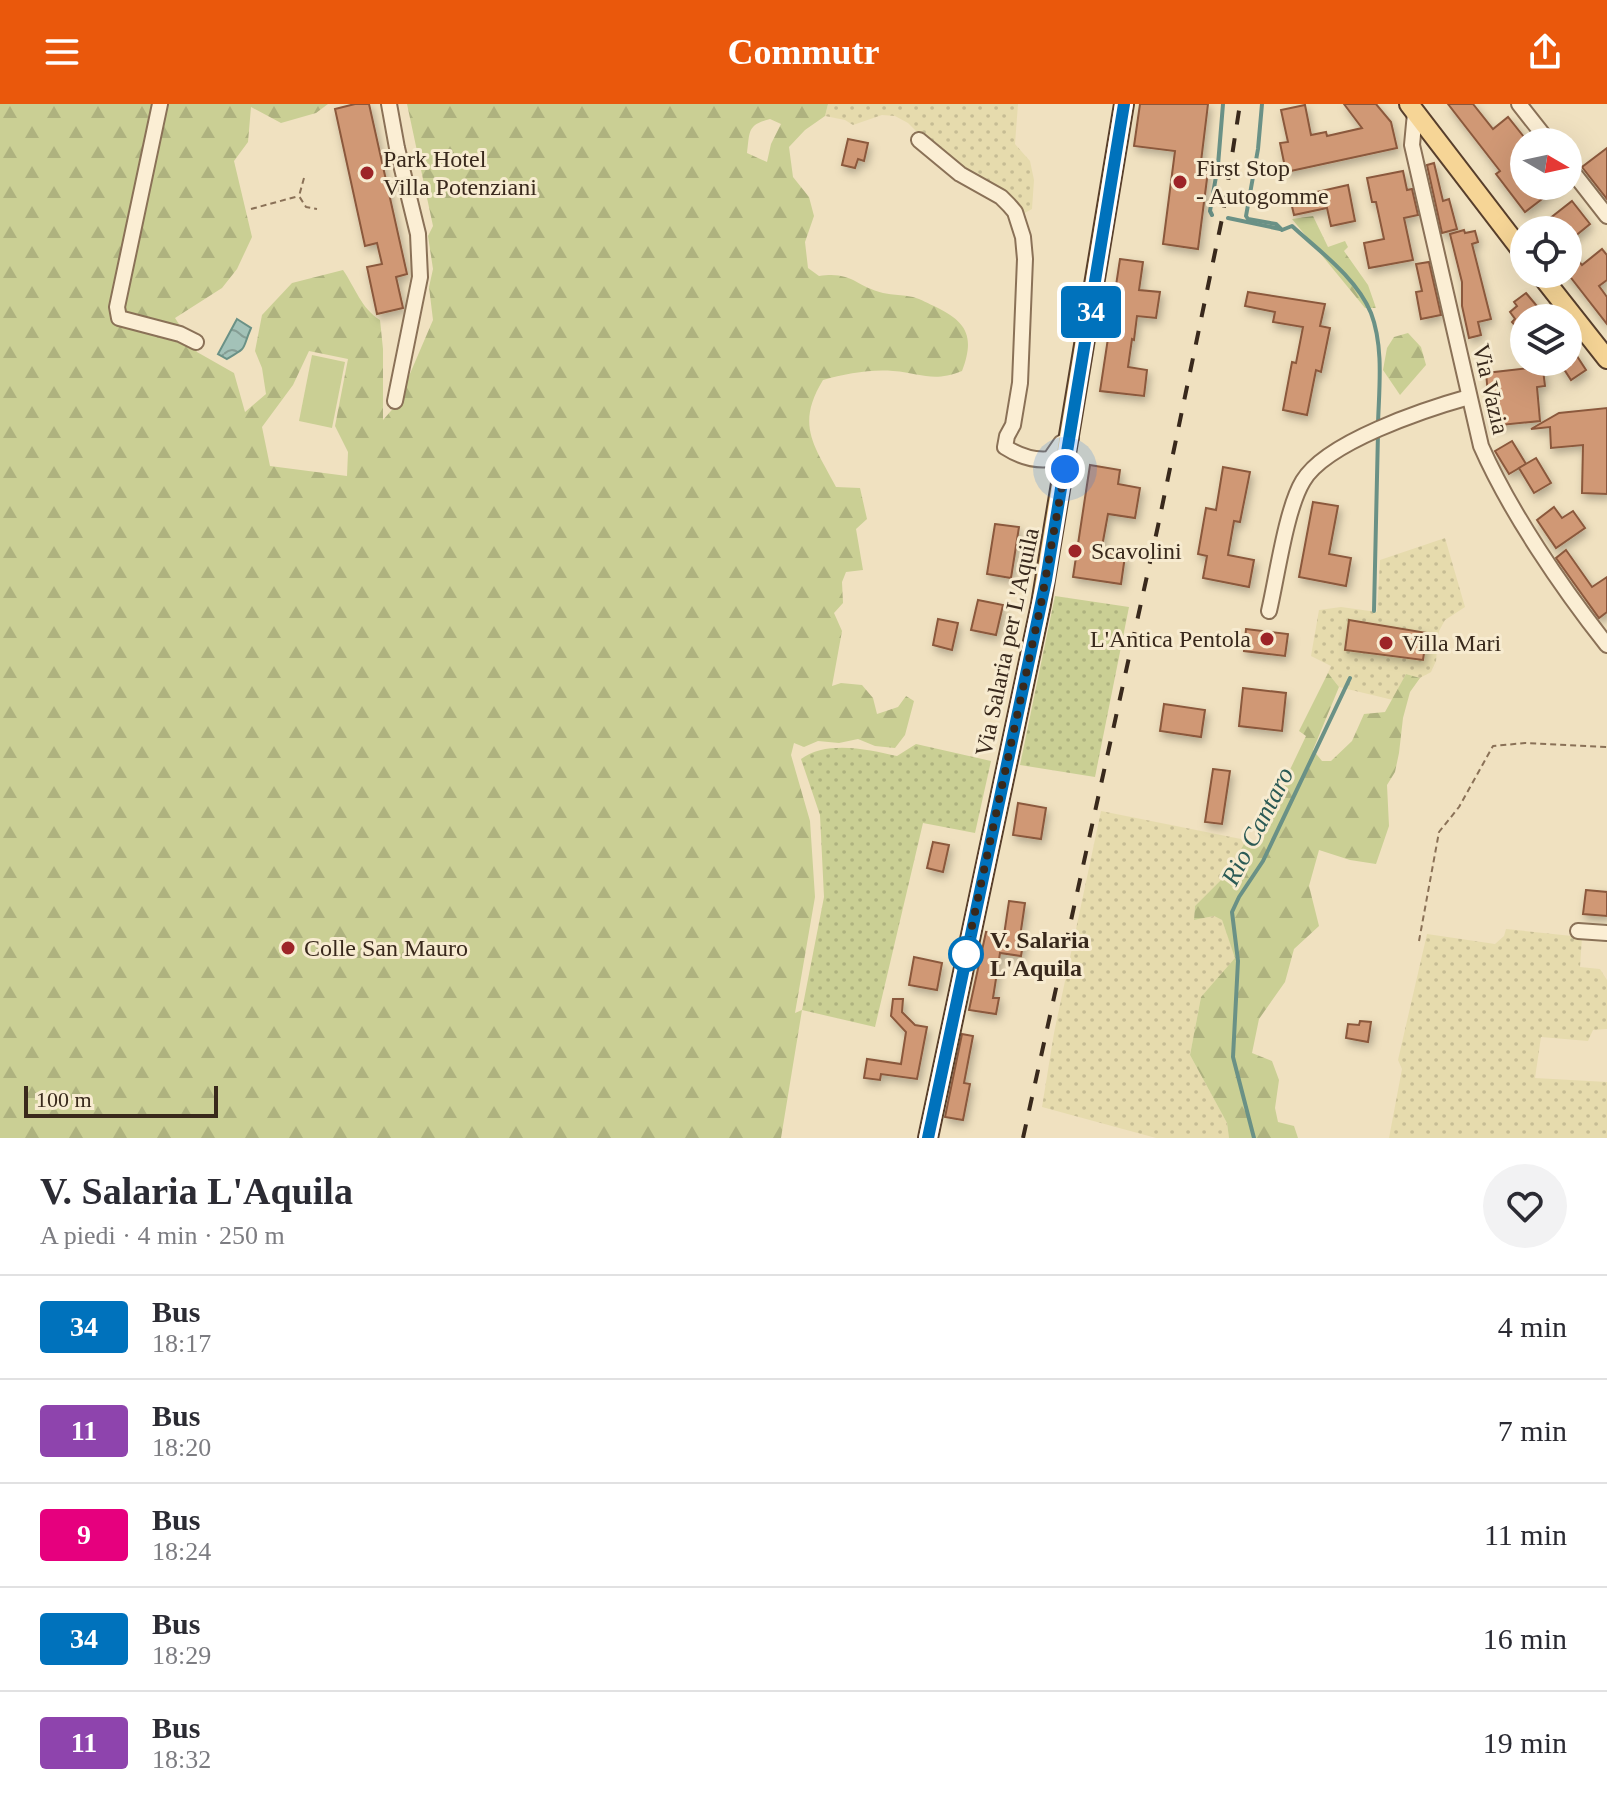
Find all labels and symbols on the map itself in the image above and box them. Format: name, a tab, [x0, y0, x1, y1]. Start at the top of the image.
north arrow	[1510, 128, 1582, 200]
place label: Park Hotel Villa Potenziani	[383, 146, 537, 200]
place label: First Stop - Autogomme	[1196, 155, 1329, 209]
marker: Park Hotel Villa Potenziani	[358, 164, 376, 182]
marker: First Stop - Autogomme	[1171, 173, 1189, 191]
line badge: 34	[1055, 286, 1127, 338]
street label: Via Vazia	[1468, 341, 1514, 437]
your location	[1045, 449, 1085, 489]
street label: Via Salaria per L'Aquila	[970, 525, 1044, 759]
place label: Scavolini	[1091, 538, 1182, 564]
marker: Scavolini	[1066, 542, 1084, 560]
place label: L'Antica Pentola	[1090, 626, 1251, 652]
marker: L'Antica Pentola	[1258, 630, 1276, 648]
place label: Villa Mari	[1402, 630, 1502, 656]
marker: Villa Mari	[1377, 634, 1395, 652]
water label: Rio Cantaro	[1215, 762, 1299, 891]
place label: V. Salaria L'Aquila	[990, 927, 1090, 981]
place label: Colle San Mauro	[304, 935, 468, 961]
marker: V. Salaria L'Aquila	[949, 937, 983, 971]
marker: Colle San Mauro	[279, 939, 297, 957]
scale bar	[24, 1082, 218, 1118]

